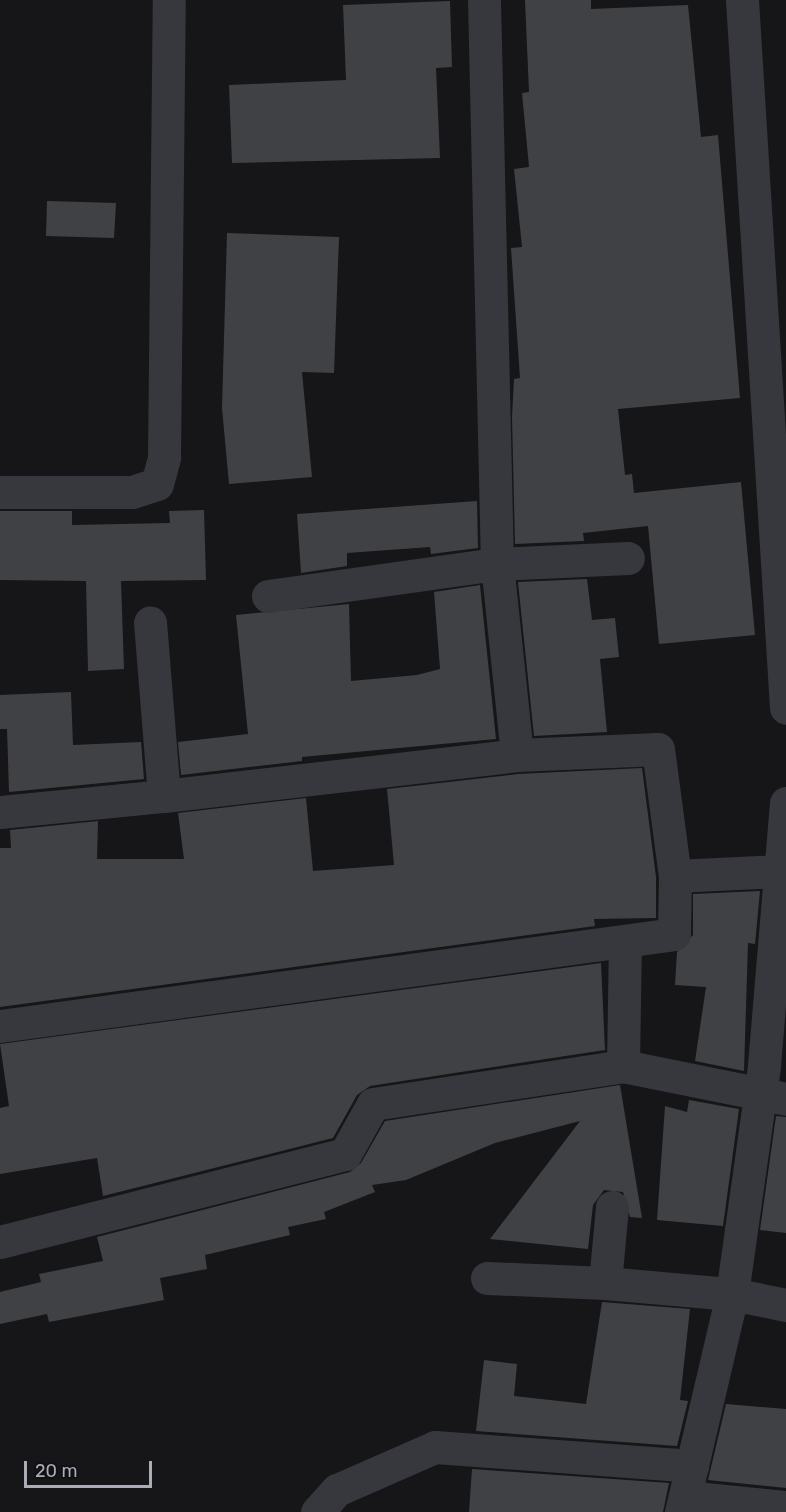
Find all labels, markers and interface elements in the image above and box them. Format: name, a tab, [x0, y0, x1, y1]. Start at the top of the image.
scale bar	[27, 1449, 154, 1487]
text: 20 m	[35, 1460, 77, 1482]

